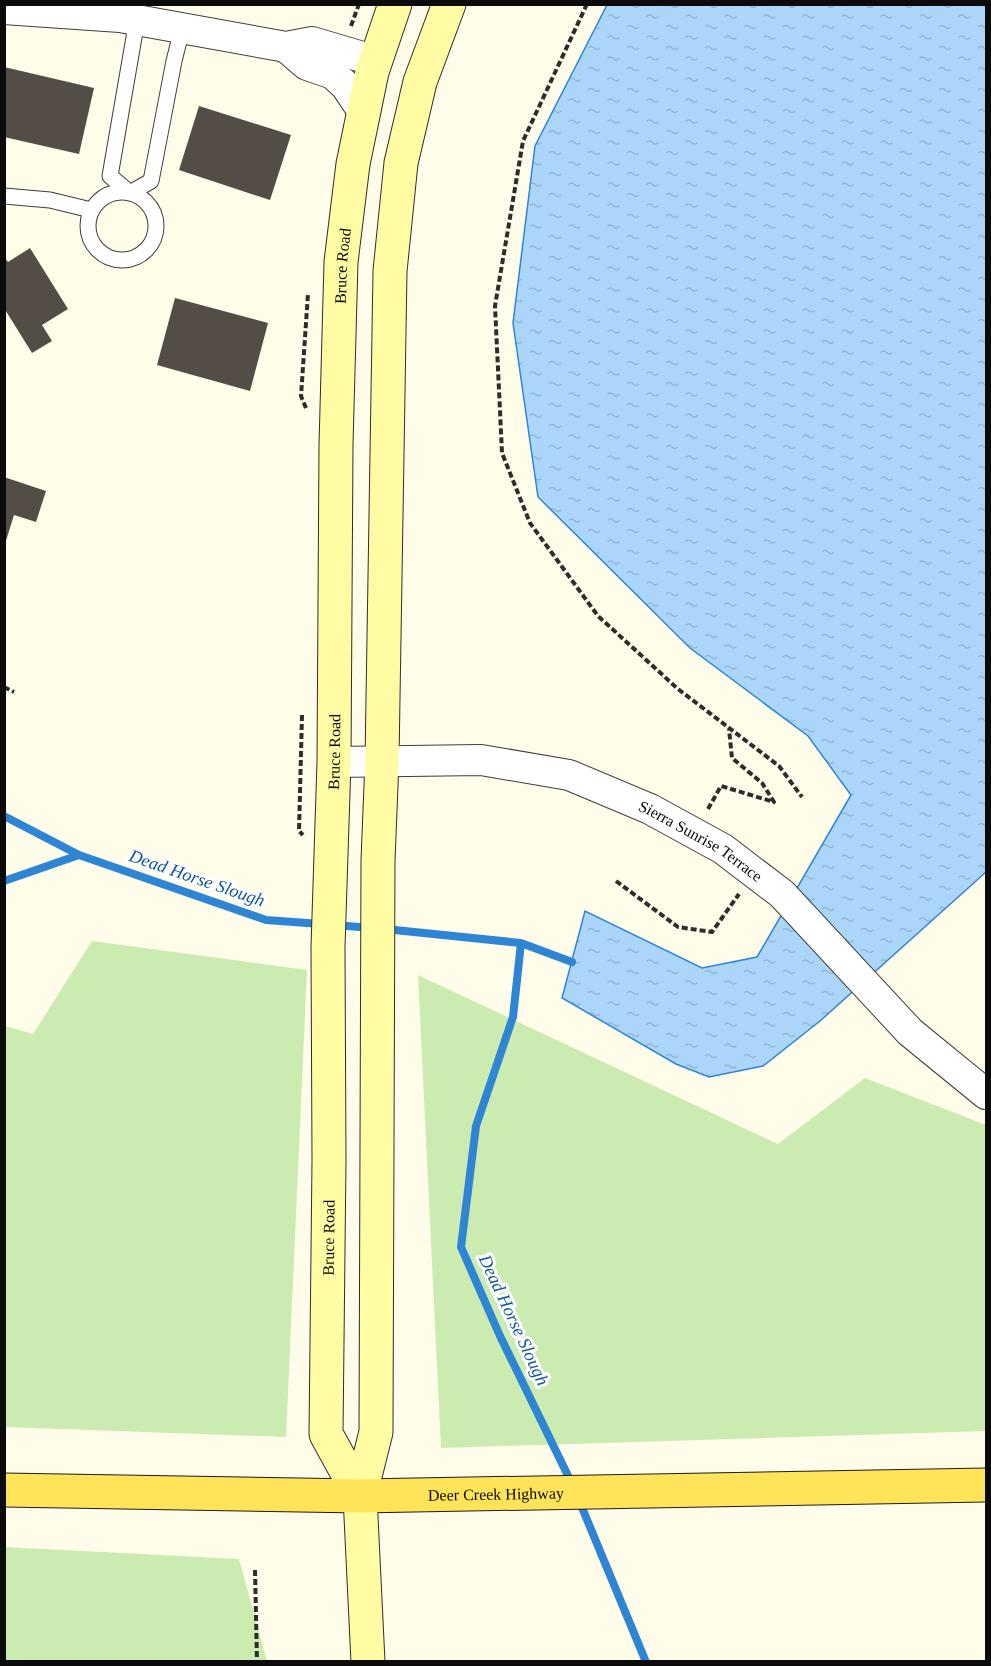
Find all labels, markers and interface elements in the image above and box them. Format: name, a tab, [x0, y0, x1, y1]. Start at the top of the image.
street label: Bruce Road	[332, 227, 354, 304]
street label: Bruce Road	[325, 714, 343, 790]
street label: Sierra Sunrise Terrace	[636, 797, 766, 885]
water label: Dead Horse Slough	[126, 845, 267, 911]
street label: Bruce Road	[320, 1200, 338, 1276]
water label: Dead Horse Slough	[475, 1251, 553, 1389]
street label: Deer Creek Highway	[428, 1484, 564, 1504]

